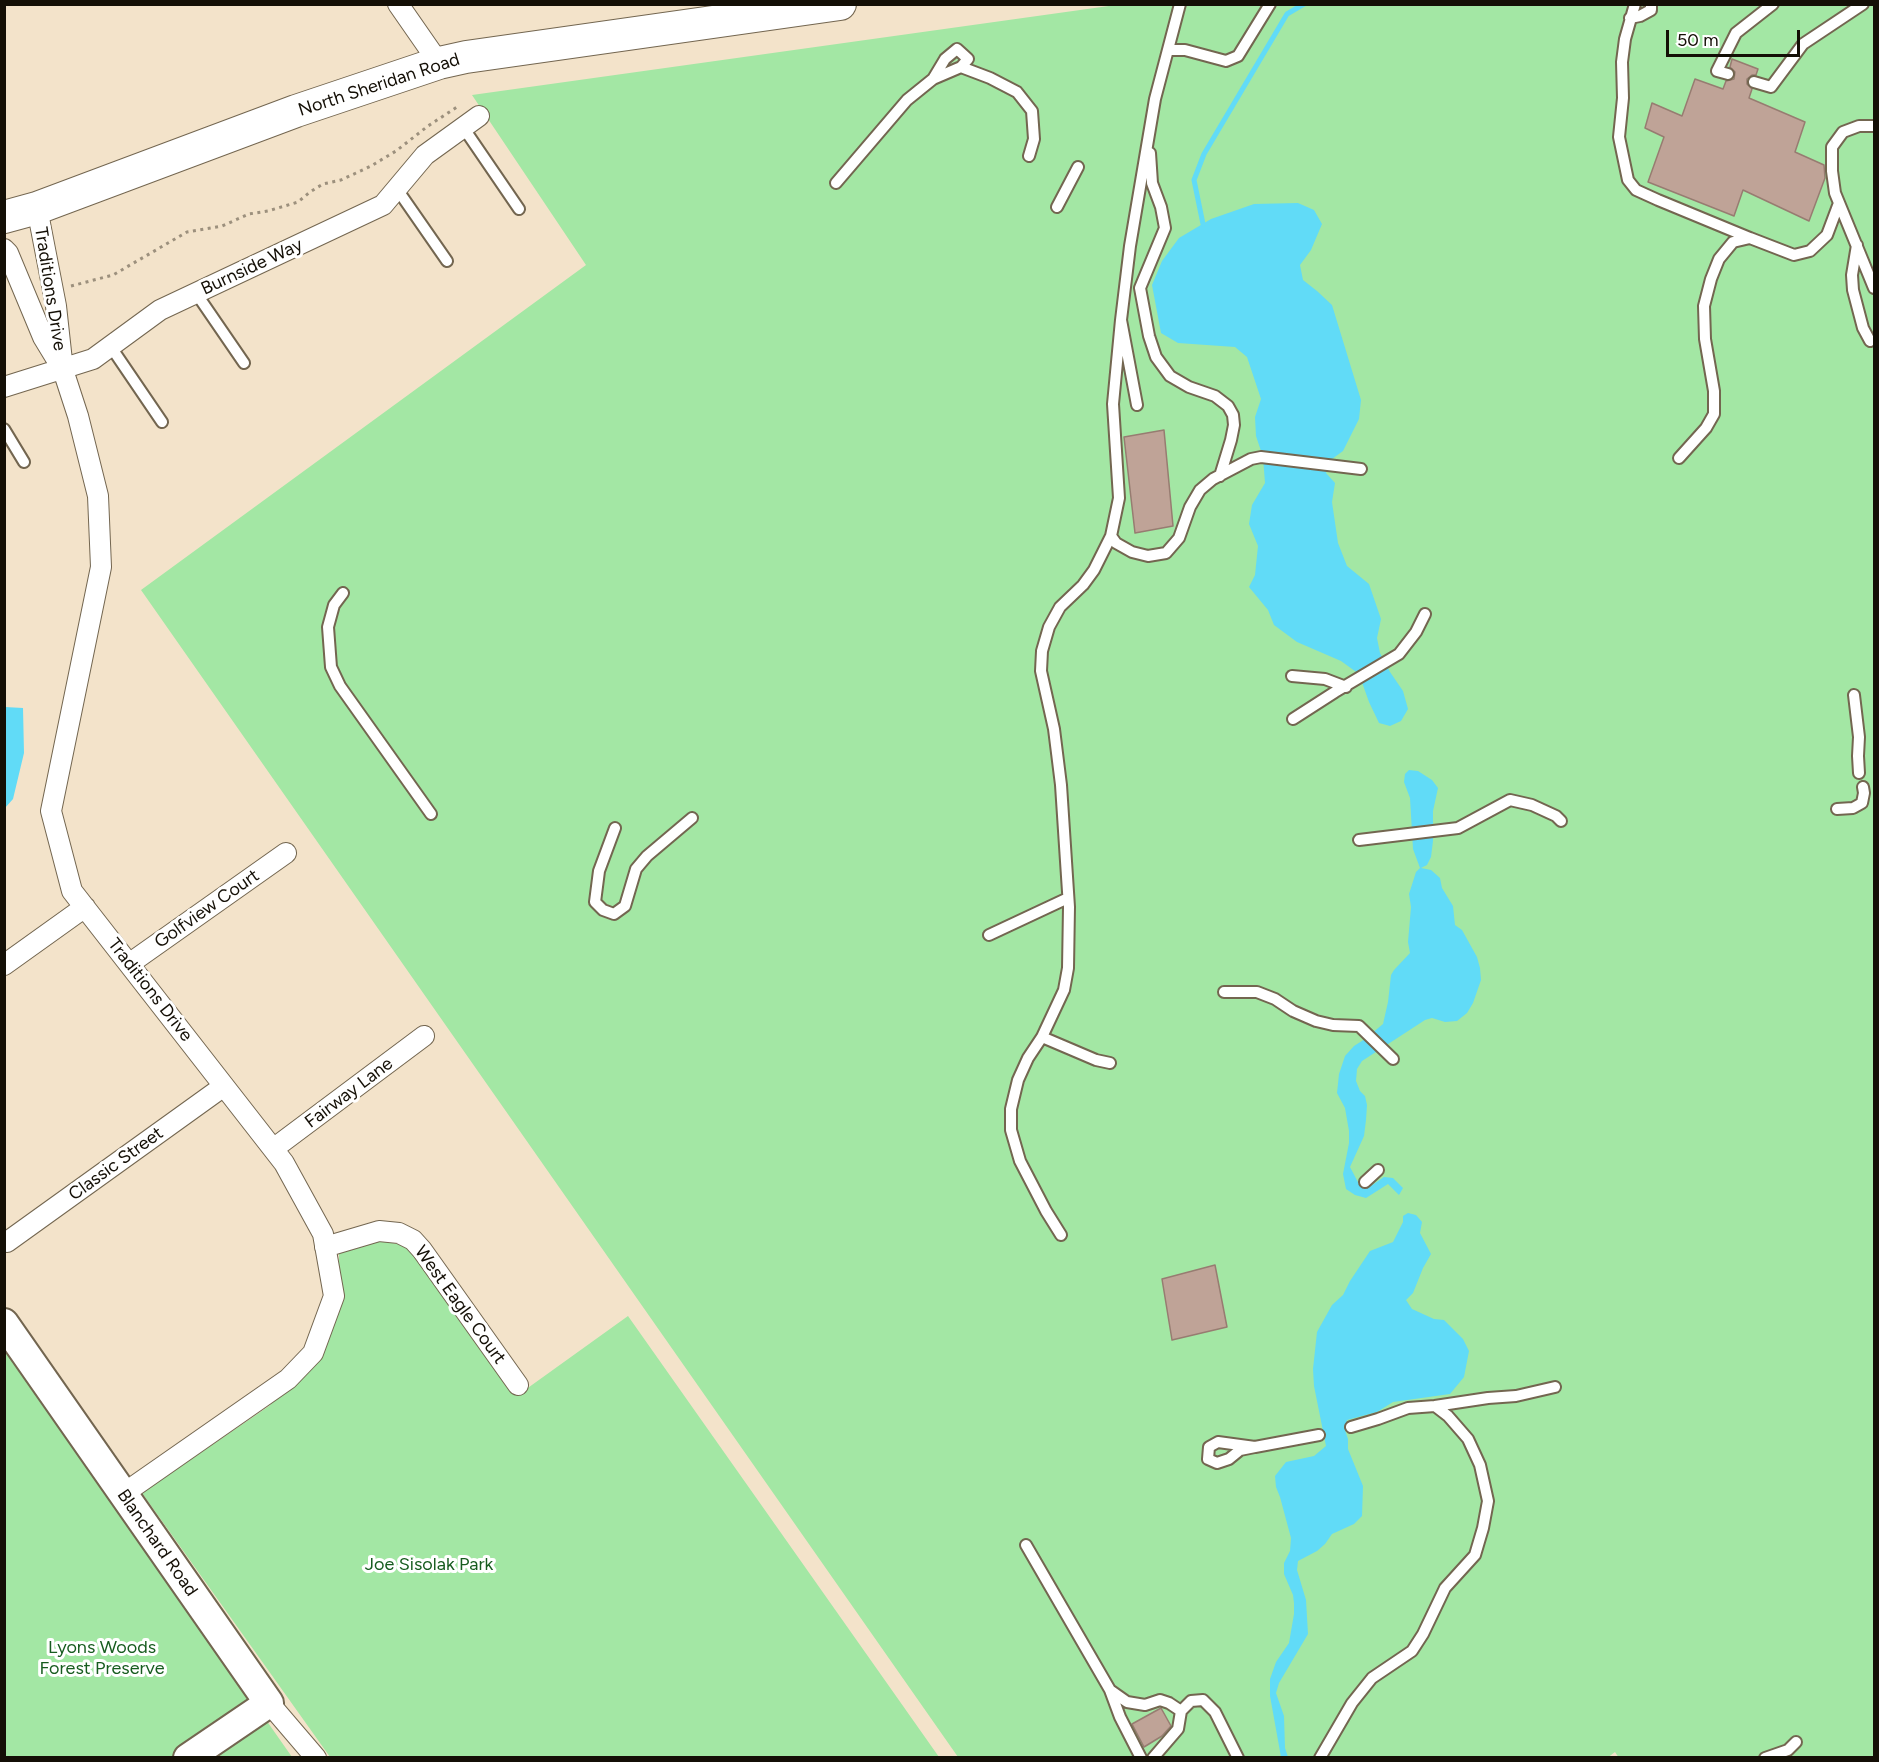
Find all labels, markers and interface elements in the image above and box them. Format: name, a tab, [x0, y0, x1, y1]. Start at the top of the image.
scale bar	[1669, 18, 1802, 56]
text: 50 m	[1677, 29, 1719, 51]
street label: North Sheridan Road	[295, 49, 463, 121]
street label: Traditions Drive	[30, 226, 70, 352]
street label: Burnside Way	[198, 234, 306, 300]
street label: Golfview Court	[151, 865, 263, 953]
street label: Traditions Drive	[103, 934, 197, 1046]
street label: Fairway Lane	[301, 1053, 397, 1133]
street label: Classic Street	[64, 1122, 168, 1206]
street label: West Eagle Court	[410, 1242, 510, 1368]
street label: Blanchard Road	[112, 1485, 202, 1601]
park label: Joe Sisolak Park	[365, 1554, 493, 1576]
park label: Lyons Woods Forest Preserve	[39, 1637, 165, 1680]

